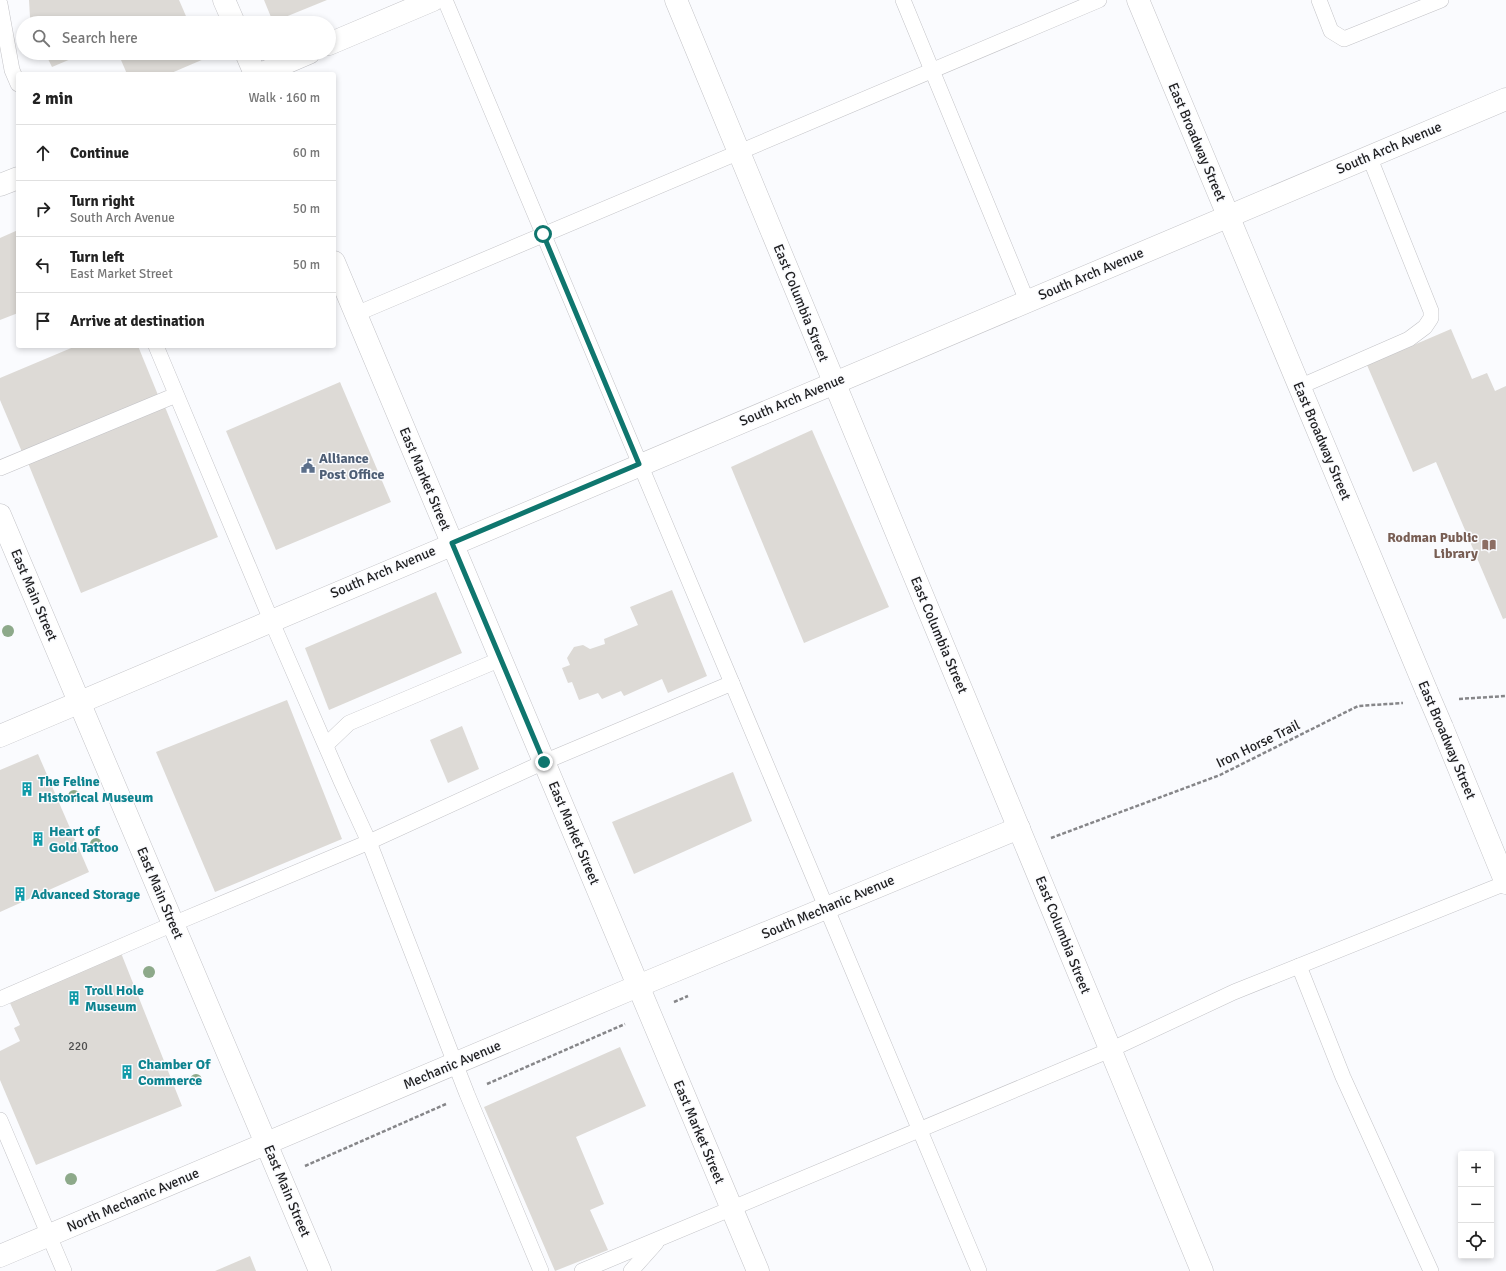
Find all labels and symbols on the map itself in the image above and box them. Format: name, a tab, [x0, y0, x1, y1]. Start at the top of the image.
street label: East Broadway Street	[1164, 80, 1230, 204]
street label: South Arch Avenue	[1334, 118, 1444, 178]
route start	[534, 225, 552, 243]
street label: East Columbia Street	[770, 242, 832, 364]
street label: South Arch Avenue	[1036, 244, 1146, 304]
street label: South Arch Avenue	[737, 370, 847, 430]
street label: East Broadway Street	[1289, 379, 1355, 503]
street label: East Market Street	[396, 425, 455, 533]
place label: Alliance Post Office	[319, 450, 385, 483]
public building icon: Alliance Post Office	[300, 458, 316, 474]
place label: Rodman Public Library	[1387, 529, 1478, 562]
library icon: Rodman Public Library	[1481, 537, 1497, 553]
street label: South Arch Avenue	[328, 542, 438, 602]
street label: East Main Street	[7, 546, 61, 644]
street label: East Columbia Street	[907, 574, 971, 696]
street label: East Broadway Street	[1414, 678, 1480, 802]
street label: Iron Horse Trail	[1213, 716, 1303, 772]
route end	[535, 753, 553, 771]
place label: The Feline Historical Museum	[38, 773, 153, 806]
street label: East Market Street	[545, 779, 604, 887]
building icon: The Feline Historical Museum	[19, 781, 35, 797]
place label: Heart of Gold Tattoo	[49, 823, 119, 856]
building icon: Heart of Gold Tattoo	[30, 831, 46, 847]
street label: East Main Street	[133, 844, 187, 942]
street label: South Mechanic Avenue	[759, 871, 897, 943]
street label: East Columbia Street	[1032, 874, 1094, 996]
building icon: Advanced Storage	[12, 886, 28, 902]
place label: Advanced Storage	[31, 886, 140, 903]
place label: Troll Hole Museum	[85, 982, 144, 1015]
building icon: Troll Hole Museum	[66, 990, 82, 1006]
street label: Mechanic Avenue	[401, 1037, 503, 1093]
house number: 220	[68, 1039, 88, 1054]
place label: Chamber Of Commerce	[138, 1056, 211, 1089]
building icon: Chamber Of Commerce	[119, 1064, 135, 1080]
street label: East Market Street	[670, 1078, 729, 1186]
street label: East Main Street	[260, 1142, 314, 1240]
street label: North Mechanic Avenue	[64, 1164, 202, 1236]

